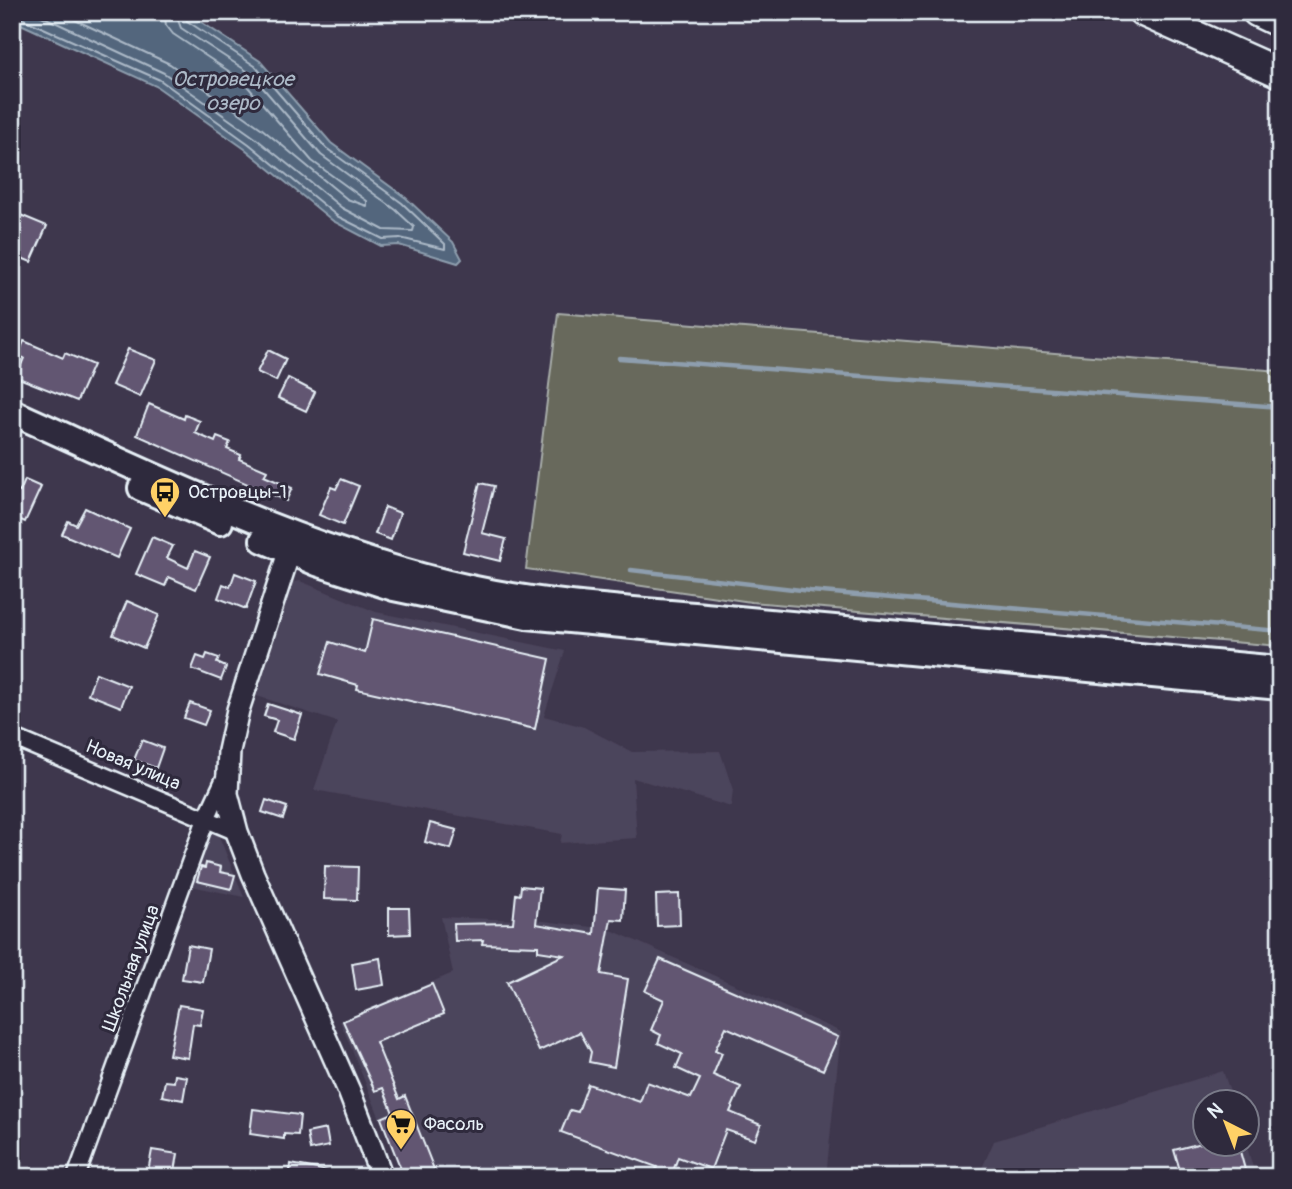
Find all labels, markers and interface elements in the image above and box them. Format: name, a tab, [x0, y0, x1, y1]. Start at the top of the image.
water label: Островецкое озеро	[172, 66, 296, 117]
bus stop icon: Островцы-1	[148, 475, 182, 519]
place label: Островцы-1	[188, 480, 287, 504]
street label: Новая улица	[82, 734, 184, 796]
street label: Школьная улица	[97, 901, 165, 1035]
north arrow	[1190, 1088, 1260, 1158]
text: N	[1202, 1098, 1228, 1124]
supermarket icon: Фасоль	[384, 1107, 418, 1151]
place label: Фасоль	[424, 1112, 484, 1136]

